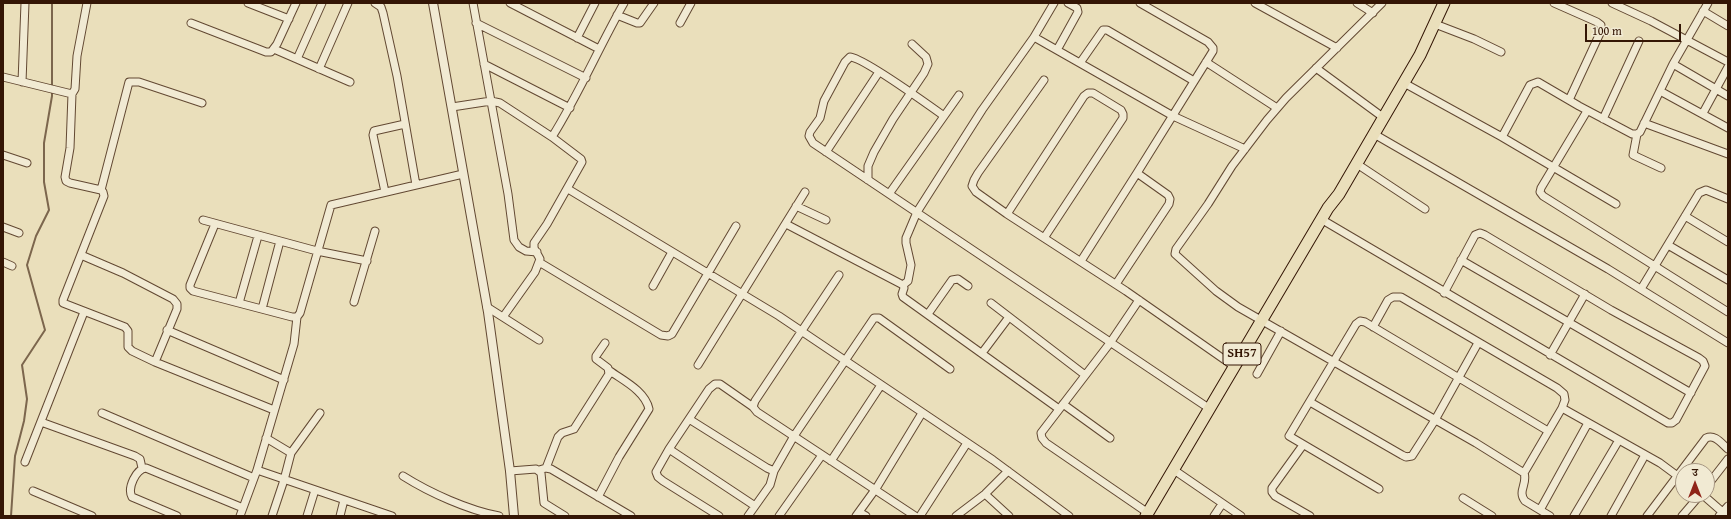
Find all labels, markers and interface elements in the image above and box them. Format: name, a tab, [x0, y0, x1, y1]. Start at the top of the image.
scale bar	[1587, 16, 1683, 42]
text: 100 m	[1592, 22, 1622, 39]
road number: SH57	[1223, 343, 1261, 365]
north arrow	[1675, 463, 1715, 503]
text: उ	[1692, 464, 1698, 480]

